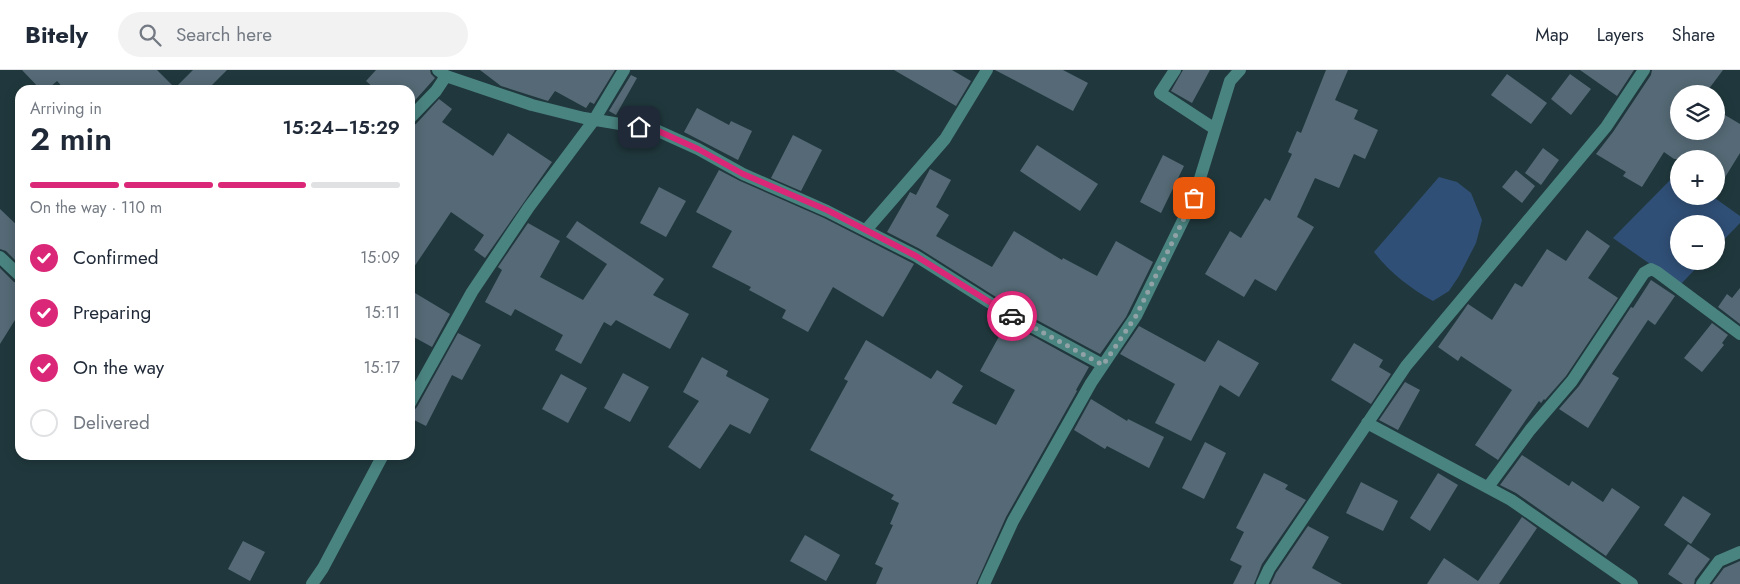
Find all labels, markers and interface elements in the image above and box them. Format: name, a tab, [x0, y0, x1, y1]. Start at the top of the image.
search box	[118, 12, 468, 57]
text: Bitely	[25, 17, 88, 52]
icon: search	[136, 21, 164, 49]
text: Search here	[176, 21, 272, 48]
text: Map	[1535, 22, 1569, 48]
text: Layers	[1597, 22, 1644, 48]
text: Share	[1672, 22, 1715, 48]
map controls	[1670, 85, 1725, 270]
button: layers	[1670, 85, 1725, 140]
text: Arriving in	[30, 97, 102, 120]
pin	[618, 106, 660, 148]
icon: home	[625, 113, 653, 141]
text: 15:24–15:29	[283, 114, 400, 141]
text: 2 min	[30, 116, 112, 162]
button: +	[1670, 150, 1725, 205]
pin	[1173, 177, 1215, 219]
icon: bag	[1180, 184, 1208, 212]
text: On the way · 110 m	[30, 196, 162, 219]
button: −	[1670, 215, 1725, 270]
icon: check	[30, 244, 58, 272]
text: Confirmed	[73, 244, 159, 271]
text: 15:09	[360, 246, 400, 269]
courier	[987, 291, 1037, 341]
icon: check	[30, 299, 58, 327]
text: Preparing	[73, 299, 151, 326]
text: 15:11	[365, 301, 400, 324]
icon: car	[998, 302, 1026, 330]
icon: check	[30, 354, 58, 382]
text: On the way	[73, 354, 164, 381]
text: 15:17	[363, 356, 400, 379]
text: Delivered	[73, 409, 150, 436]

